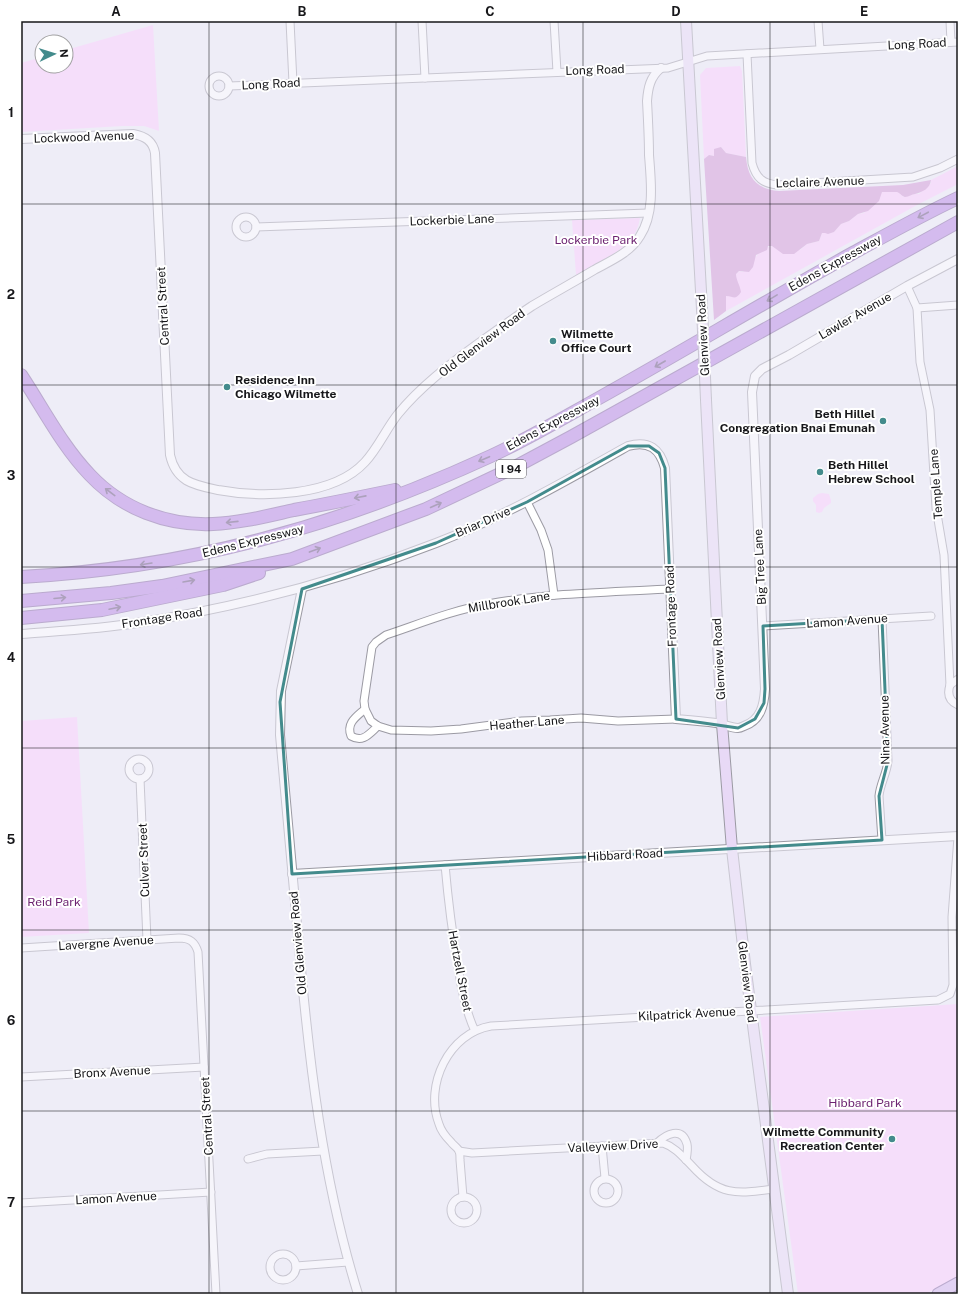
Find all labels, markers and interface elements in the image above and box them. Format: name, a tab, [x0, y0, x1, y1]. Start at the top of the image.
text: A	[111, 4, 121, 19]
text: B	[298, 4, 307, 19]
text: C	[485, 4, 495, 19]
text: D	[671, 4, 681, 19]
text: E	[860, 4, 868, 19]
north arrow	[34, 34, 74, 74]
street label: Long Road	[887, 35, 947, 53]
text: N	[58, 49, 70, 58]
street label: Long Road	[565, 62, 625, 78]
street label: Long Road	[241, 75, 301, 93]
text: 1	[8, 105, 14, 120]
street label: Lockwood Avenue	[33, 128, 135, 146]
street label: Leclaire Avenue	[775, 173, 865, 191]
one-way arrow	[917, 211, 929, 219]
street label: Lockerbie Lane	[409, 212, 495, 228]
street label: Edens Expressway	[786, 231, 884, 294]
park label: Lockerbie Park	[554, 233, 638, 247]
street label: Central Street	[154, 266, 172, 346]
text: 2	[7, 287, 15, 302]
street label: Lawler Avenue	[816, 289, 894, 342]
street label: Glenview Road	[694, 294, 712, 376]
one-way arrow	[766, 294, 778, 302]
street label: Old Glenview Road	[436, 306, 528, 380]
place label: Wilmette Office Court	[561, 327, 631, 355]
marker: Wilmette Office Court	[548, 336, 558, 346]
one-way arrow	[654, 360, 666, 368]
place label: Residence Inn Chicago Wilmette	[235, 373, 337, 401]
marker: Residence Inn Chicago Wilmette	[222, 382, 232, 392]
street label: Edens Expressway	[504, 392, 603, 454]
place label: Beth Hillel Congregation Bnai Emunah	[720, 407, 875, 435]
marker: Beth Hillel Congregation Bnai Emunah	[878, 416, 888, 426]
street label: Temple Lane	[927, 448, 945, 520]
one-way arrow	[479, 456, 491, 463]
place label: Beth Hillel Hebrew School	[828, 458, 915, 486]
road number: I 94	[496, 460, 526, 478]
marker: Beth Hillel Hebrew School	[815, 467, 825, 477]
text: 3	[7, 468, 16, 483]
one-way arrow	[104, 488, 115, 497]
one-way arrow	[354, 493, 367, 501]
one-way arrow	[430, 500, 442, 508]
street label: Briar Drive	[453, 504, 513, 540]
one-way arrow	[226, 519, 239, 526]
street label: Edens Expressway	[201, 521, 306, 560]
street label: Big Tree Lane	[751, 528, 769, 605]
one-way arrow	[308, 546, 320, 554]
one-way arrow	[140, 560, 153, 568]
street label: Frontage Road	[663, 565, 679, 647]
one-way arrow	[182, 577, 195, 585]
street label: Millbrook Lane	[467, 589, 551, 615]
one-way arrow	[53, 594, 66, 601]
one-way arrow	[108, 603, 121, 611]
street label: Frontage Road	[121, 605, 203, 631]
street label: Lamon Avenue	[806, 611, 888, 631]
street label: Glenview Road	[710, 618, 728, 700]
text: 4	[7, 650, 16, 665]
street label: Nina Avenue	[877, 695, 893, 765]
street label: Heather Lane	[489, 713, 565, 733]
street label: Culver Street	[136, 822, 152, 897]
text: 5	[7, 832, 16, 847]
street label: Hibbard Road	[587, 846, 663, 864]
street label: Old Glenview Road	[286, 890, 310, 996]
park label: Reid Park	[27, 895, 81, 909]
street label: Hartzell Street	[445, 929, 475, 1013]
street label: Lavergne Avenue	[58, 933, 154, 953]
street label: Glenview Road	[735, 940, 759, 1024]
street label: Kilpatrick Avenue	[638, 1004, 736, 1024]
text: 6	[7, 1013, 16, 1028]
street label: Bronx Avenue	[73, 1063, 151, 1081]
street label: Central Street	[198, 1076, 216, 1156]
park label: Hibbard Park	[828, 1096, 902, 1110]
place label: Wilmette Community Recreation Center	[763, 1125, 884, 1153]
marker: Wilmette Community Recreation Center	[887, 1134, 897, 1144]
street label: Valleyview Drive	[567, 1137, 659, 1155]
street label: Lamon Avenue	[75, 1189, 157, 1207]
text: 7	[7, 1195, 15, 1210]

